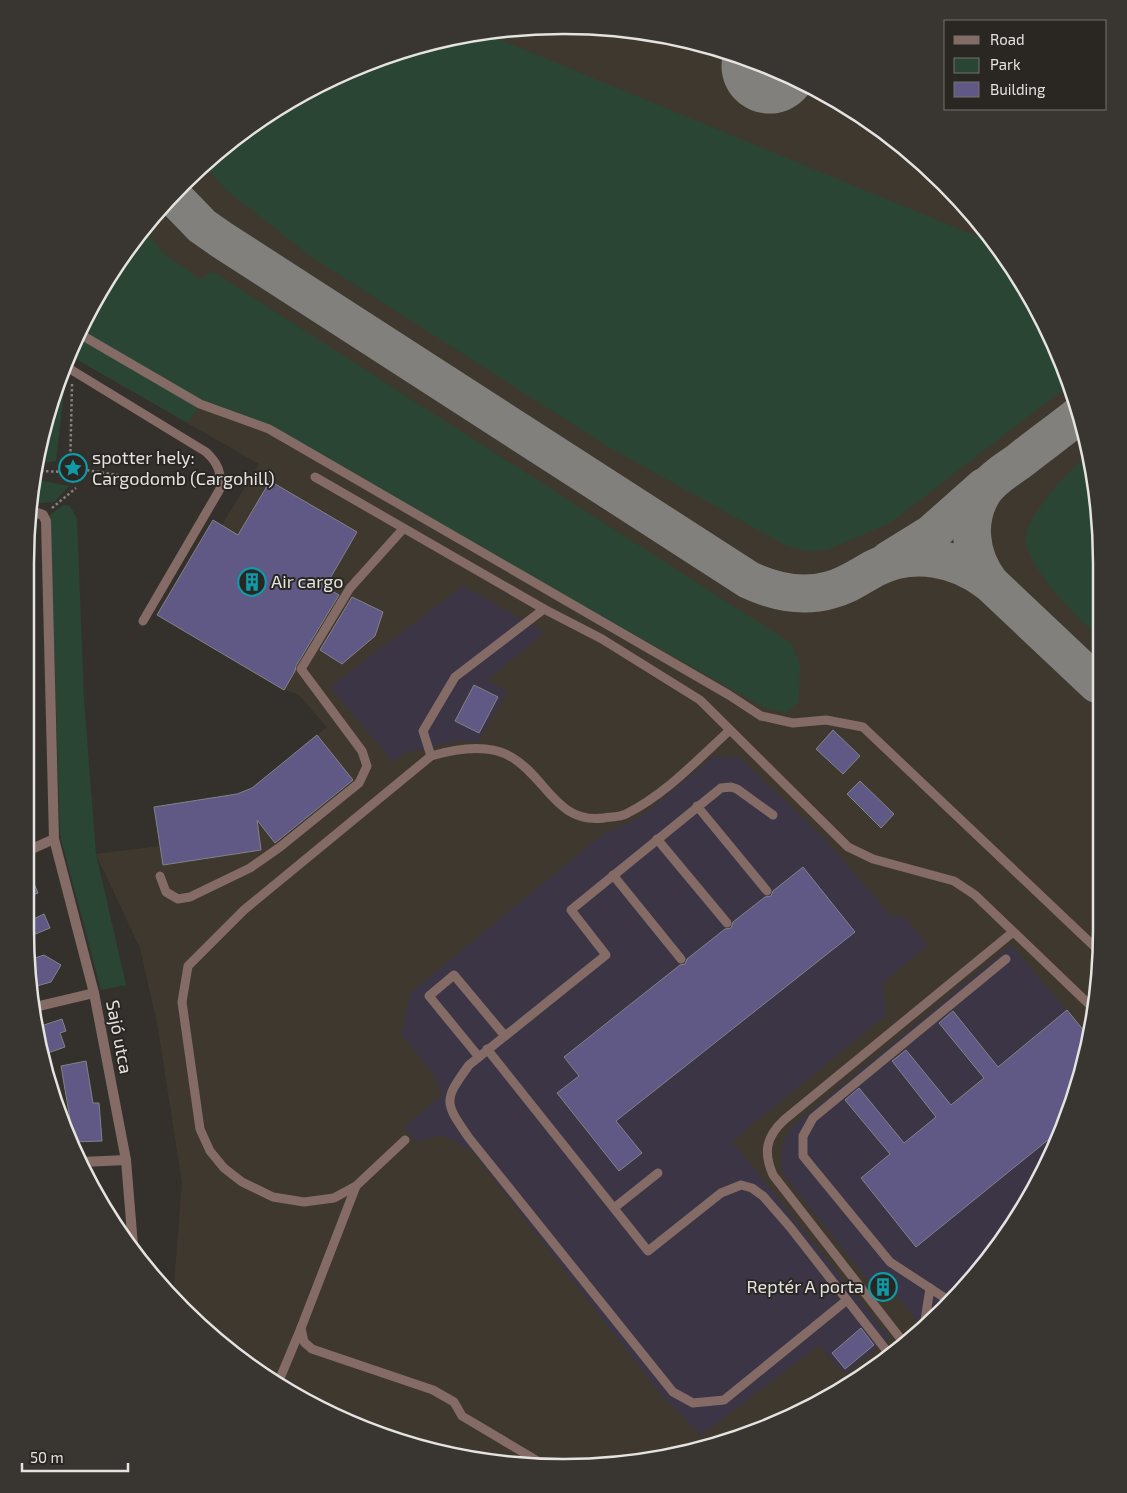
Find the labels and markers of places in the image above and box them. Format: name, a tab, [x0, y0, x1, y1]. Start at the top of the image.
place label: spotter hely: Cargodomb (Cargohill)	[92, 446, 275, 489]
place icon: spotter hely: Cargodomb (Cargohill)	[58, 453, 88, 483]
building icon: Air cargo	[237, 567, 267, 597]
place label: Air cargo	[271, 570, 344, 592]
building icon: Reptér A porta	[868, 1272, 898, 1302]
place label: Reptér A porta	[747, 1275, 864, 1297]

